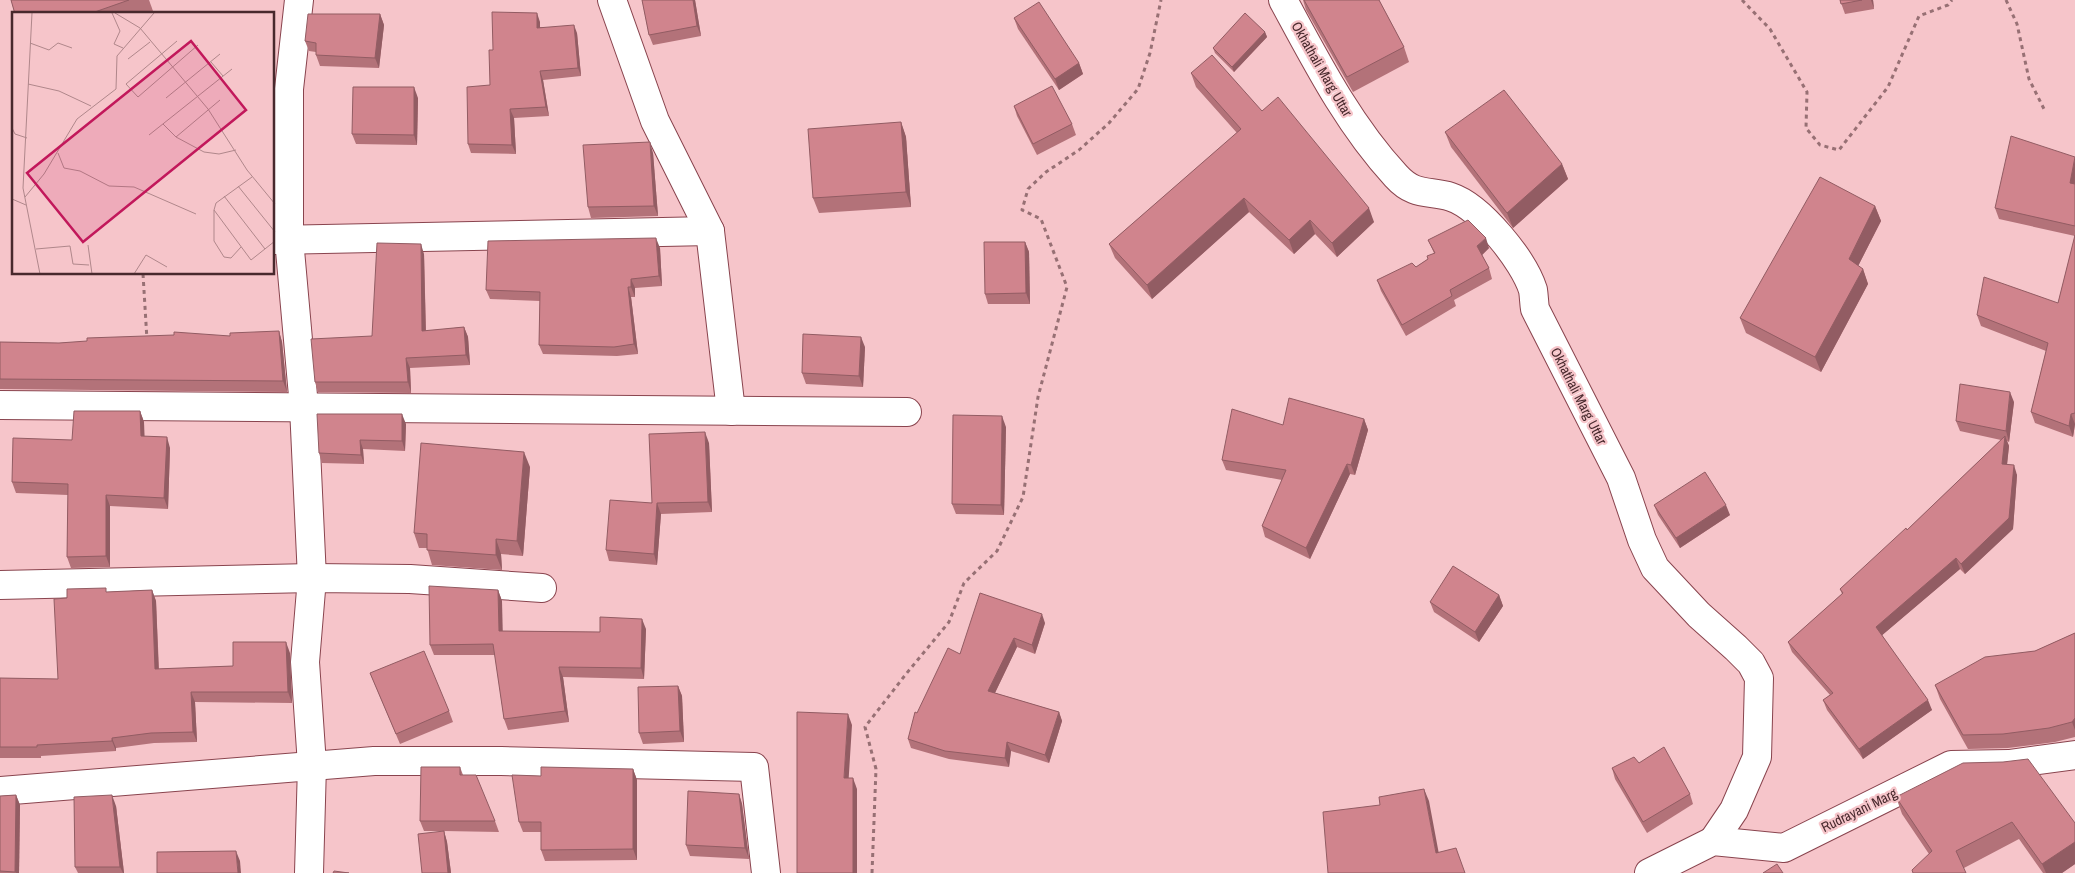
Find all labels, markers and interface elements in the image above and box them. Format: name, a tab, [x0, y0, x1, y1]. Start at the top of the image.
inset map	[12, 12, 275, 275]
street label: Okhathali Marg Uttar	[1288, 18, 1357, 120]
street label: Okhathali Marg Uttar	[1547, 344, 1611, 448]
street label: Rudrayani Marg	[1818, 784, 1900, 836]

